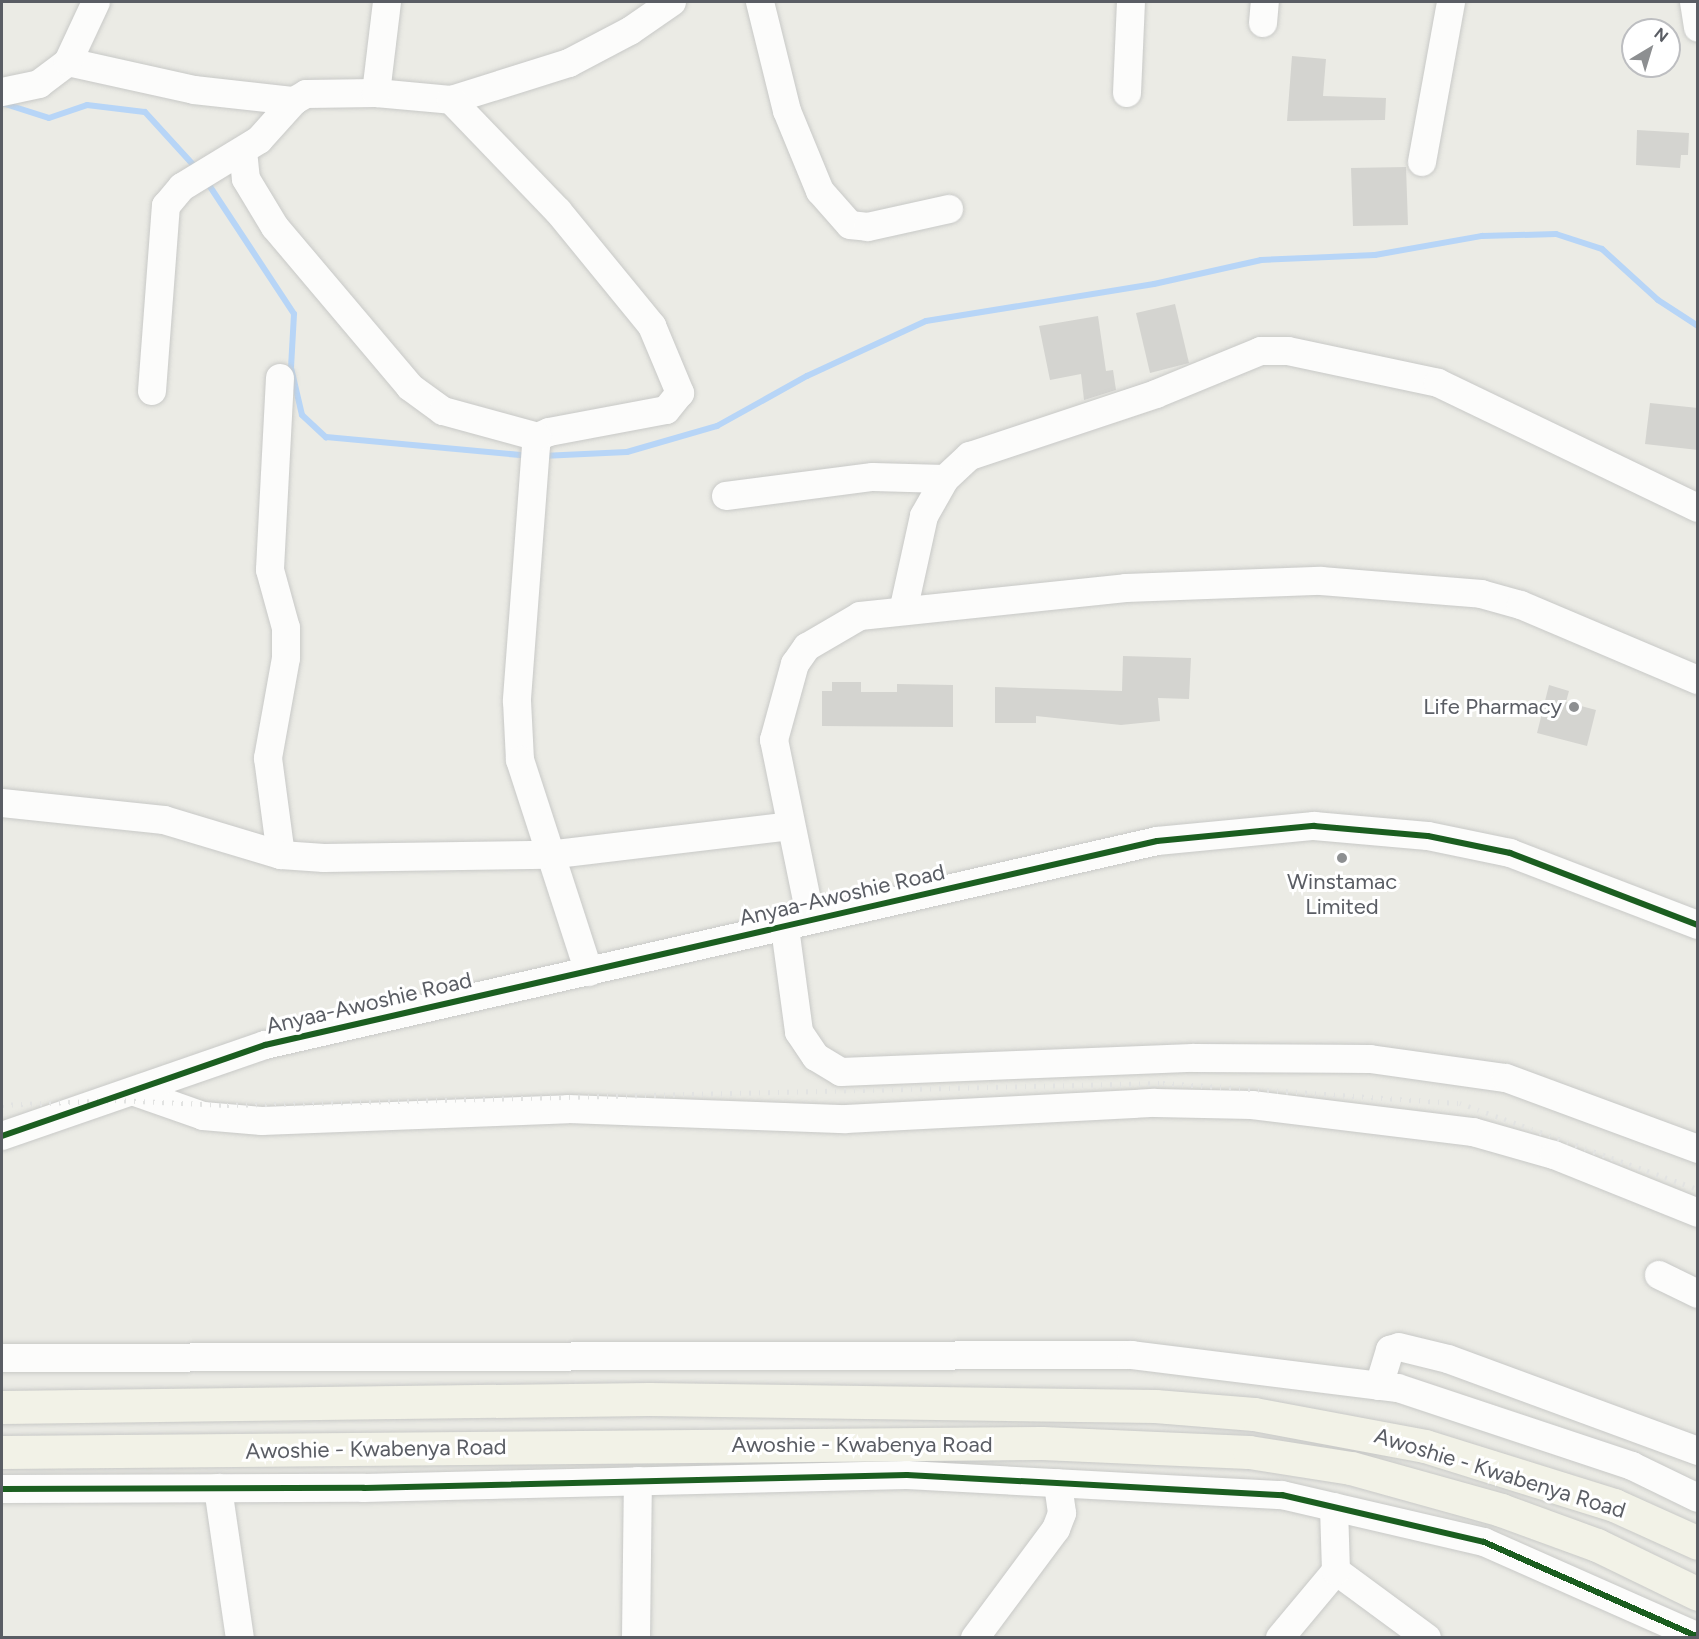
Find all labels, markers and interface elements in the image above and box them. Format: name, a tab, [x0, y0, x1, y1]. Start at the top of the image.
north arrow	[1621, 18, 1681, 78]
text: N	[1650, 24, 1672, 46]
place label: Life Pharmacy	[1423, 694, 1562, 720]
marker: Life Pharmacy	[1567, 700, 1581, 714]
marker: Winstamac Limited	[1335, 851, 1349, 865]
street label: Anyaa-Awoshie Road	[737, 859, 947, 931]
place label: Winstamac Limited	[1287, 868, 1397, 920]
street label: Anyaa-Awoshie Road	[264, 967, 474, 1039]
street label: Awoshie - Kwabenya Road	[1371, 1422, 1629, 1524]
street label: Awoshie - Kwabenya Road	[731, 1432, 993, 1458]
street label: Awoshie - Kwabenya Road	[245, 1434, 507, 1464]

